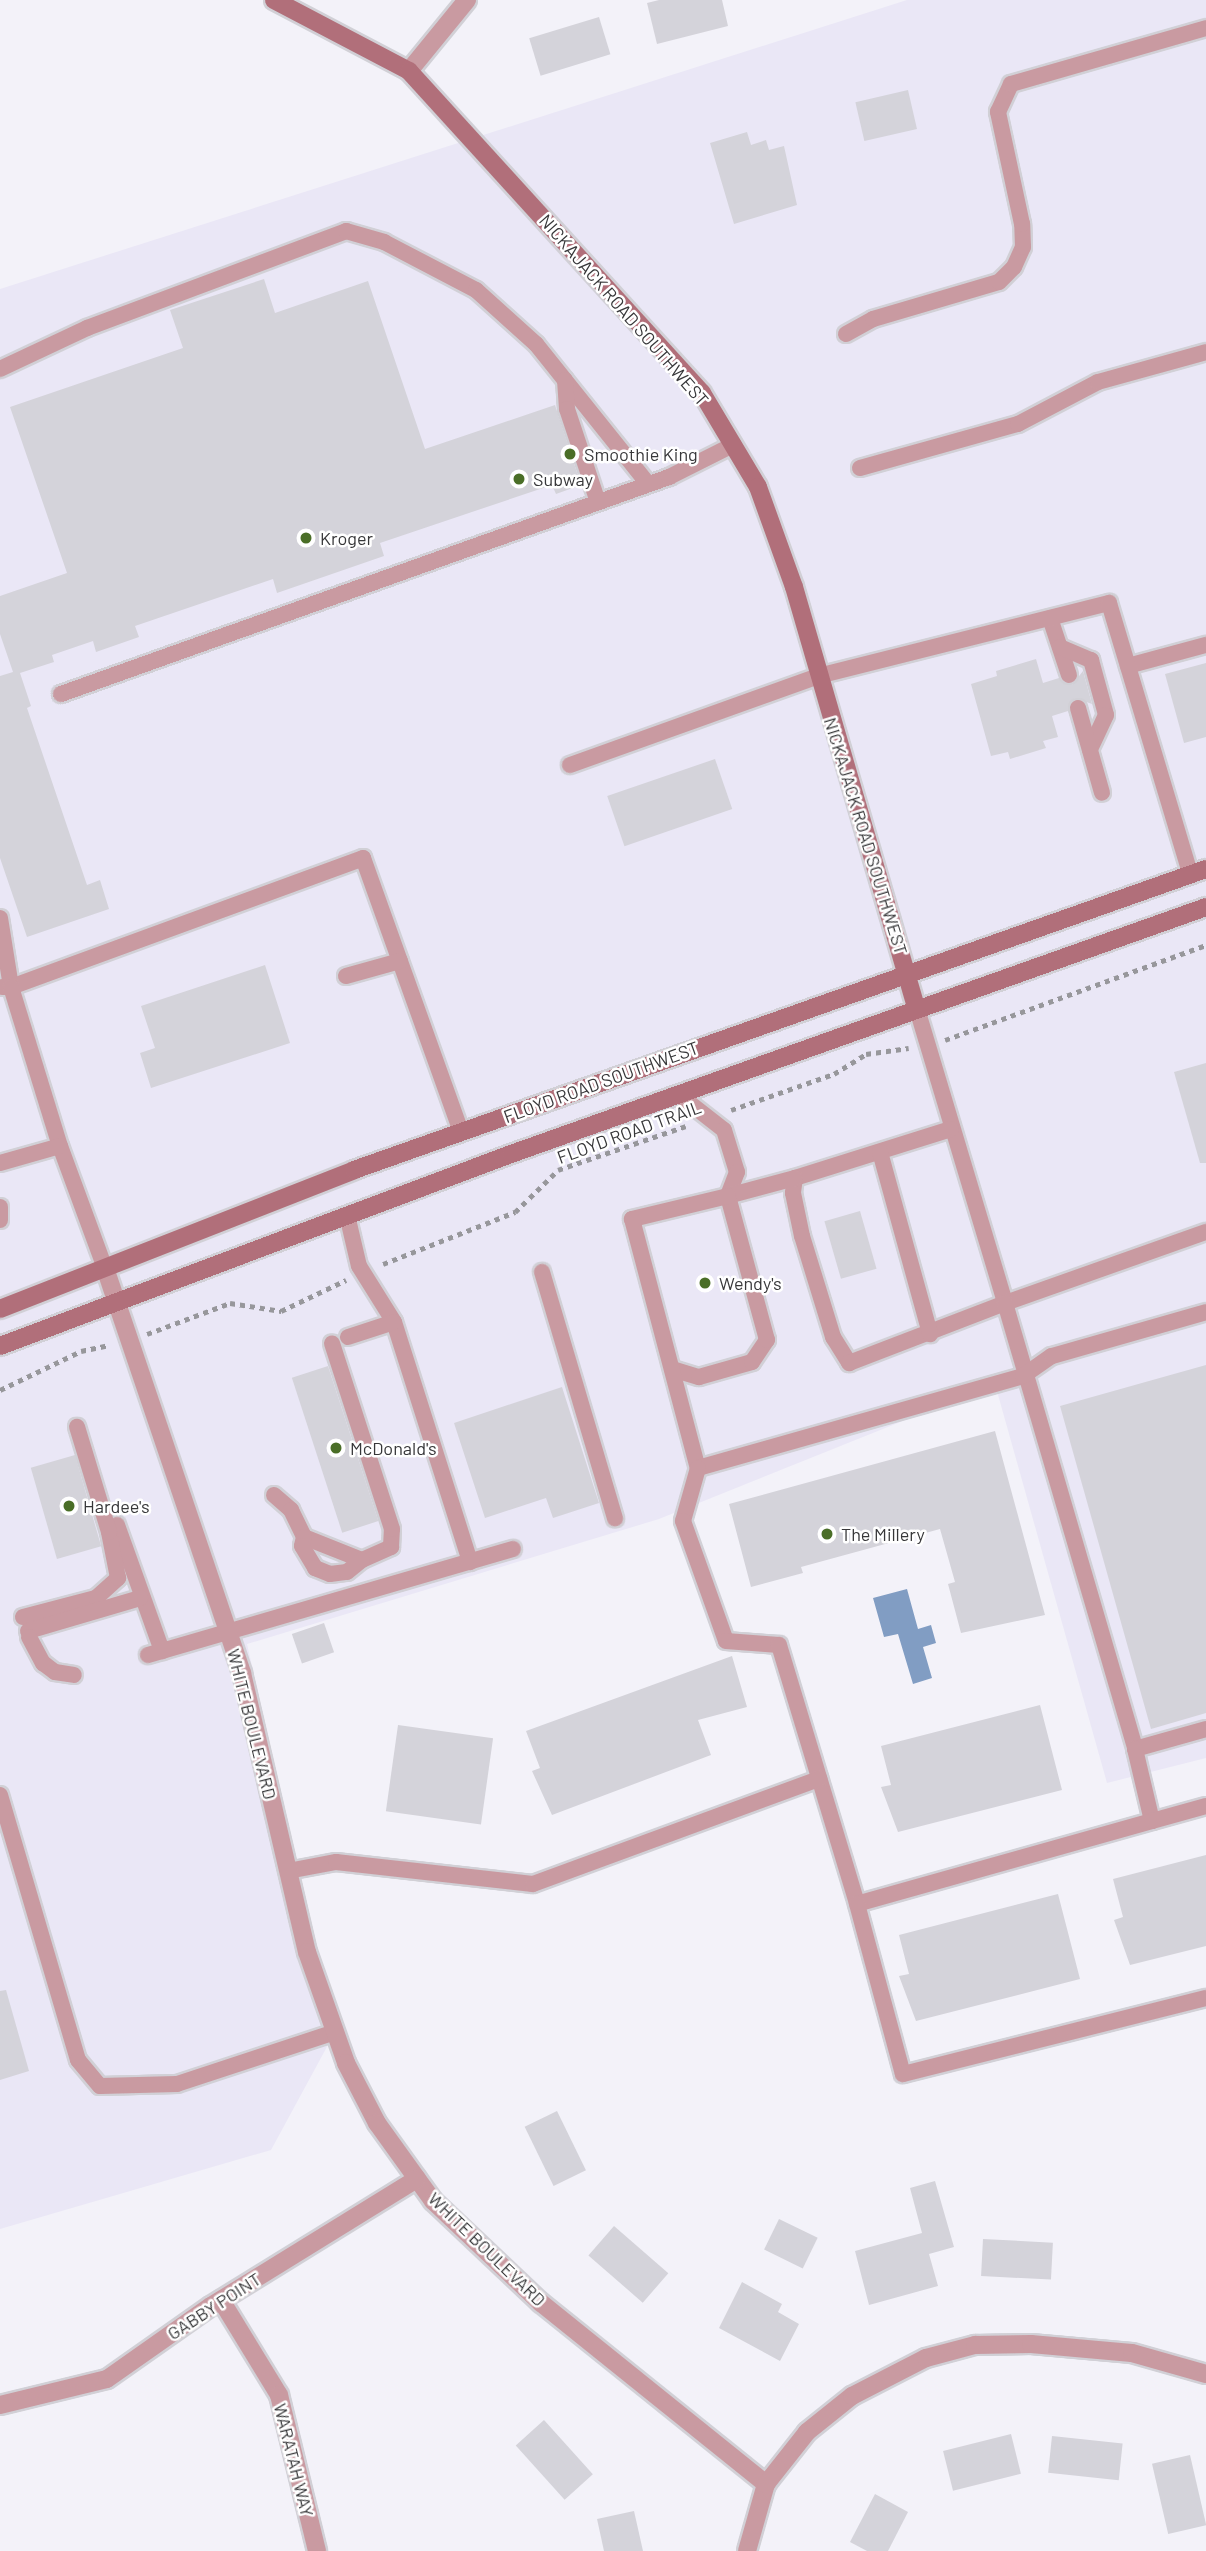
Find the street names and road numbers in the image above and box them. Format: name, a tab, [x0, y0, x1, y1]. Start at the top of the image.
street label: NICKAJACK ROAD SOUTHWEST	[535, 210, 713, 410]
street label: NICKAJACK ROAD SOUTHWEST	[820, 715, 912, 957]
street label: FLOYD ROAD SOUTHWEST	[500, 1037, 702, 1127]
street label: FLOYD ROAD TRAIL	[554, 1096, 704, 1168]
street label: WHITE BOULEVARD	[223, 1646, 281, 1802]
street label: WHITE BOULEVARD	[424, 2188, 550, 2310]
street label: GABBY POINT	[163, 2268, 265, 2344]
street label: WARATAH WAY	[269, 2401, 319, 2519]

